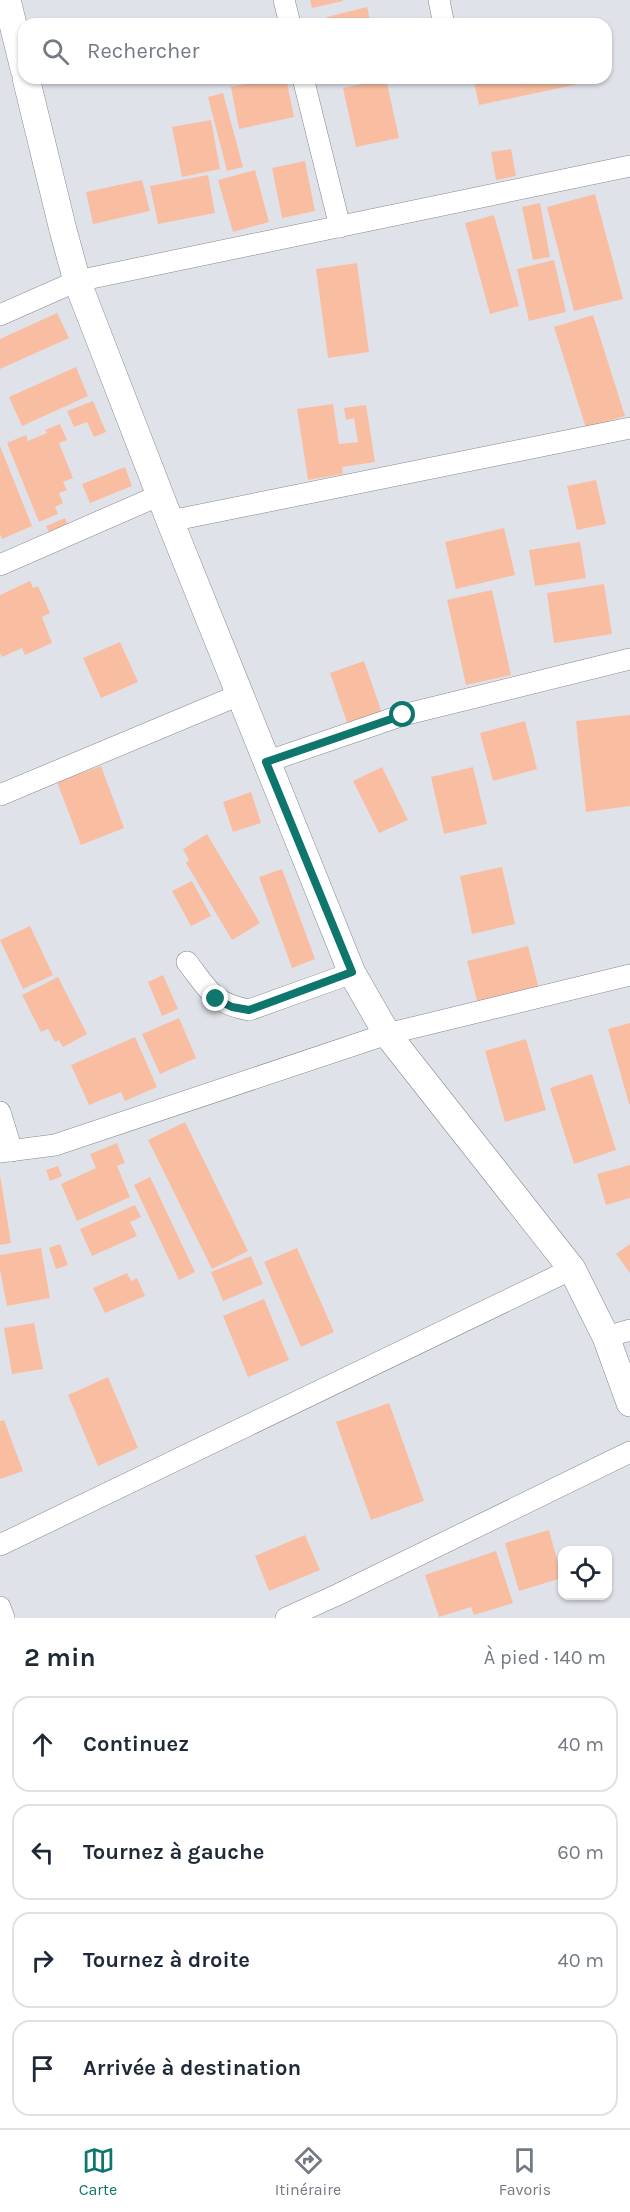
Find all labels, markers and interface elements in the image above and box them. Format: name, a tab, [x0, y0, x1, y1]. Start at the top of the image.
search box	[18, 18, 612, 84]
icon: search	[39, 35, 72, 68]
text: Rechercher	[87, 38, 200, 64]
route start	[389, 701, 415, 727]
route end	[202, 985, 228, 1011]
map controls	[558, 1546, 612, 1600]
button: locate	[558, 1546, 612, 1600]
text: 2 min	[24, 1642, 96, 1673]
text: À pied · 140 m	[484, 1646, 606, 1669]
icon: ahead	[26, 1728, 59, 1761]
text: Continuez	[83, 1731, 189, 1757]
text: 40 m	[558, 1733, 604, 1756]
icon: left	[26, 1836, 59, 1869]
text: Tournez à gauche	[83, 1839, 264, 1865]
text: 60 m	[557, 1841, 604, 1864]
icon: right	[26, 1944, 59, 1977]
text: Tournez à droite	[83, 1947, 250, 1973]
text: 40 m	[558, 1949, 604, 1972]
icon: arrive	[26, 2052, 59, 2085]
text: Arrivée à destination	[83, 2055, 301, 2081]
tab: Carte	[79, 2144, 117, 2199]
tab: Itinéraire	[275, 2144, 341, 2199]
tab: Favoris	[499, 2144, 551, 2199]

